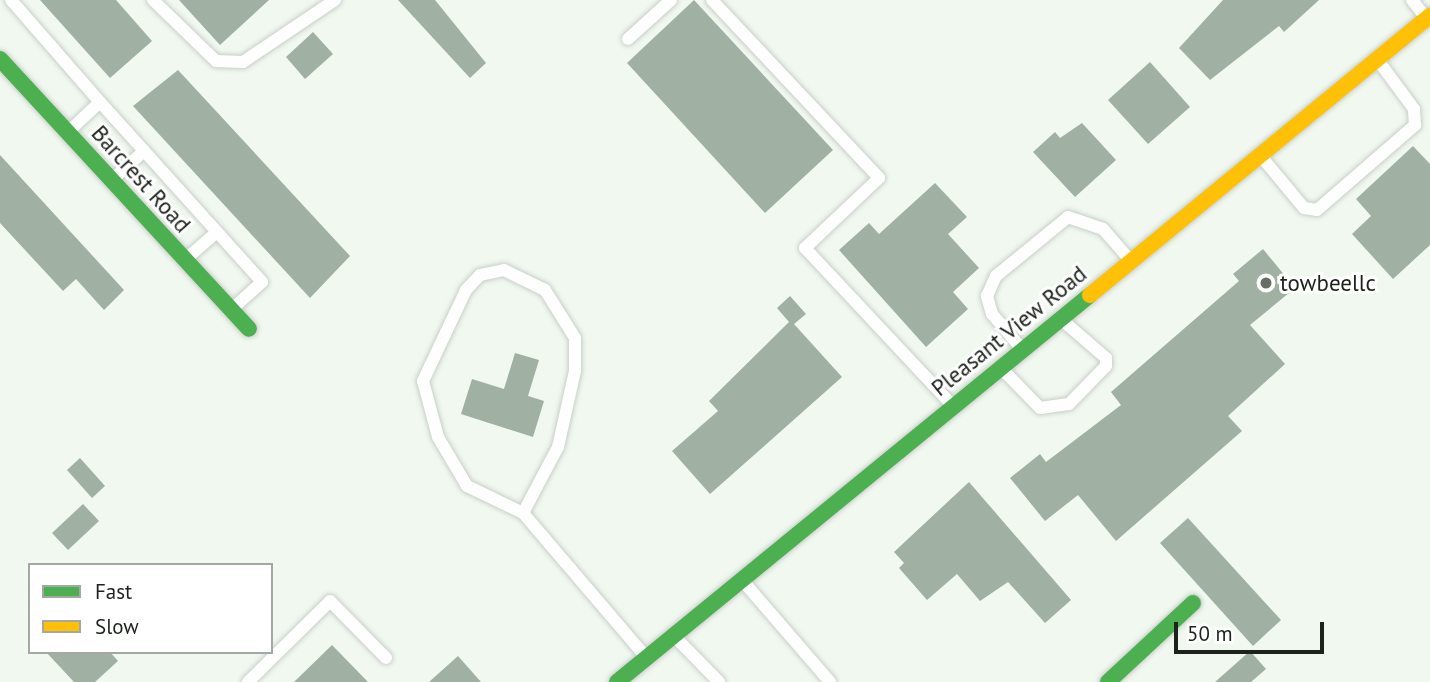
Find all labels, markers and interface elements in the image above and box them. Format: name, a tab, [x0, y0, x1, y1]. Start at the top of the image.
street label: Barcrest Road	[86, 120, 196, 238]
street label: Pleasant View Road	[925, 260, 1093, 402]
place label: towbeellc	[1280, 269, 1376, 297]
marker: towbeellc	[1258, 275, 1274, 291]
legend	[28, 563, 273, 654]
text: Fast	[95, 578, 132, 605]
scale bar	[1178, 608, 1328, 652]
text: Slow	[95, 613, 139, 640]
text: 50 m	[1187, 620, 1233, 647]

